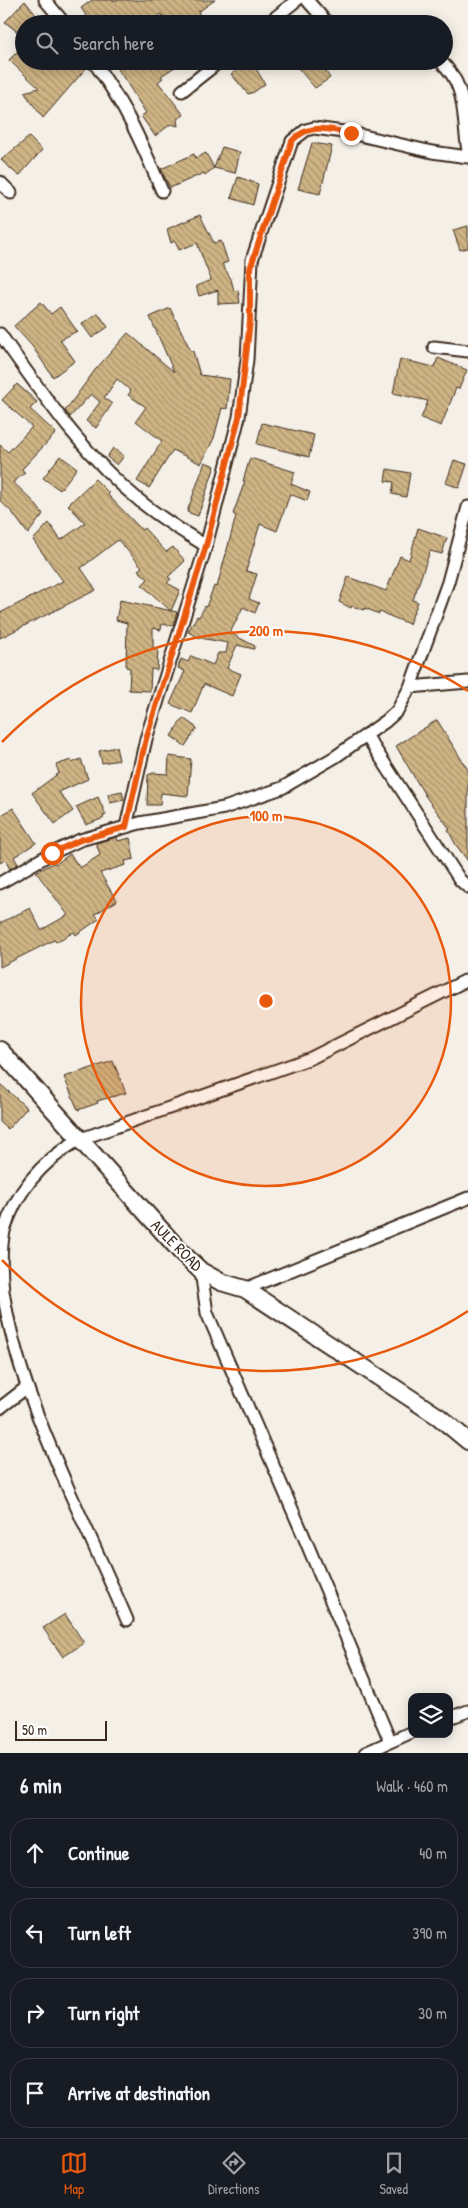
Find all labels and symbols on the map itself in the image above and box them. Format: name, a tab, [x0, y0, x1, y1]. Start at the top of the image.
route end	[340, 122, 363, 145]
text: 200 m	[249, 620, 283, 641]
text: 100 m	[250, 805, 282, 826]
route start	[41, 842, 64, 865]
centre of rings	[257, 992, 275, 1010]
street label: AULE ROAD	[146, 1214, 208, 1276]
scale bar	[15, 1718, 108, 1741]

